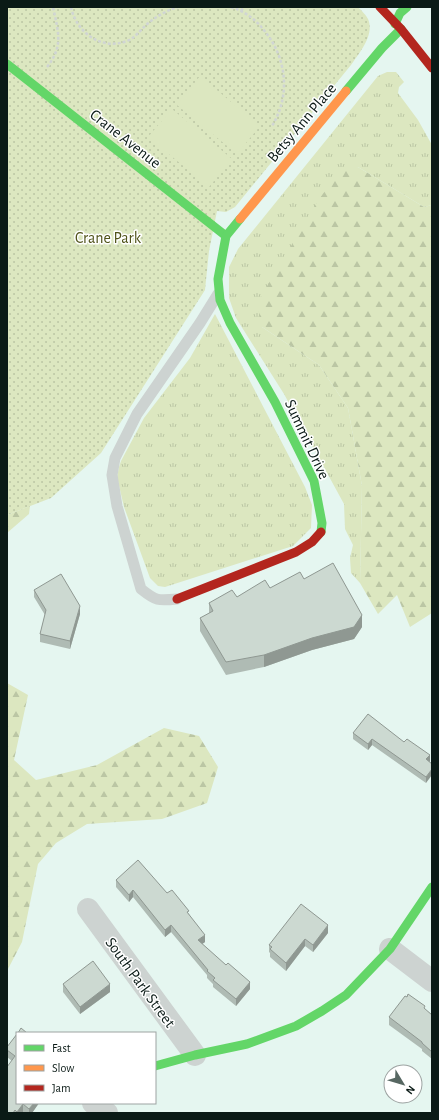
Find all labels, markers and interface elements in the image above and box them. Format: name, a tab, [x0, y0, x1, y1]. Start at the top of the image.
street label: Betsy Ann Place	[264, 80, 340, 166]
street label: Crane Avenue	[87, 106, 164, 171]
park label: Crane Park	[75, 230, 142, 246]
street label: Summit Drive	[282, 397, 332, 482]
street label: South Park Street	[102, 935, 178, 1031]
legend	[16, 1032, 156, 1104]
text: Fast	[52, 1042, 71, 1054]
text: Slow	[52, 1062, 74, 1074]
north arrow	[383, 1064, 423, 1104]
text: Jam	[52, 1082, 71, 1094]
text: N	[404, 1083, 417, 1096]

